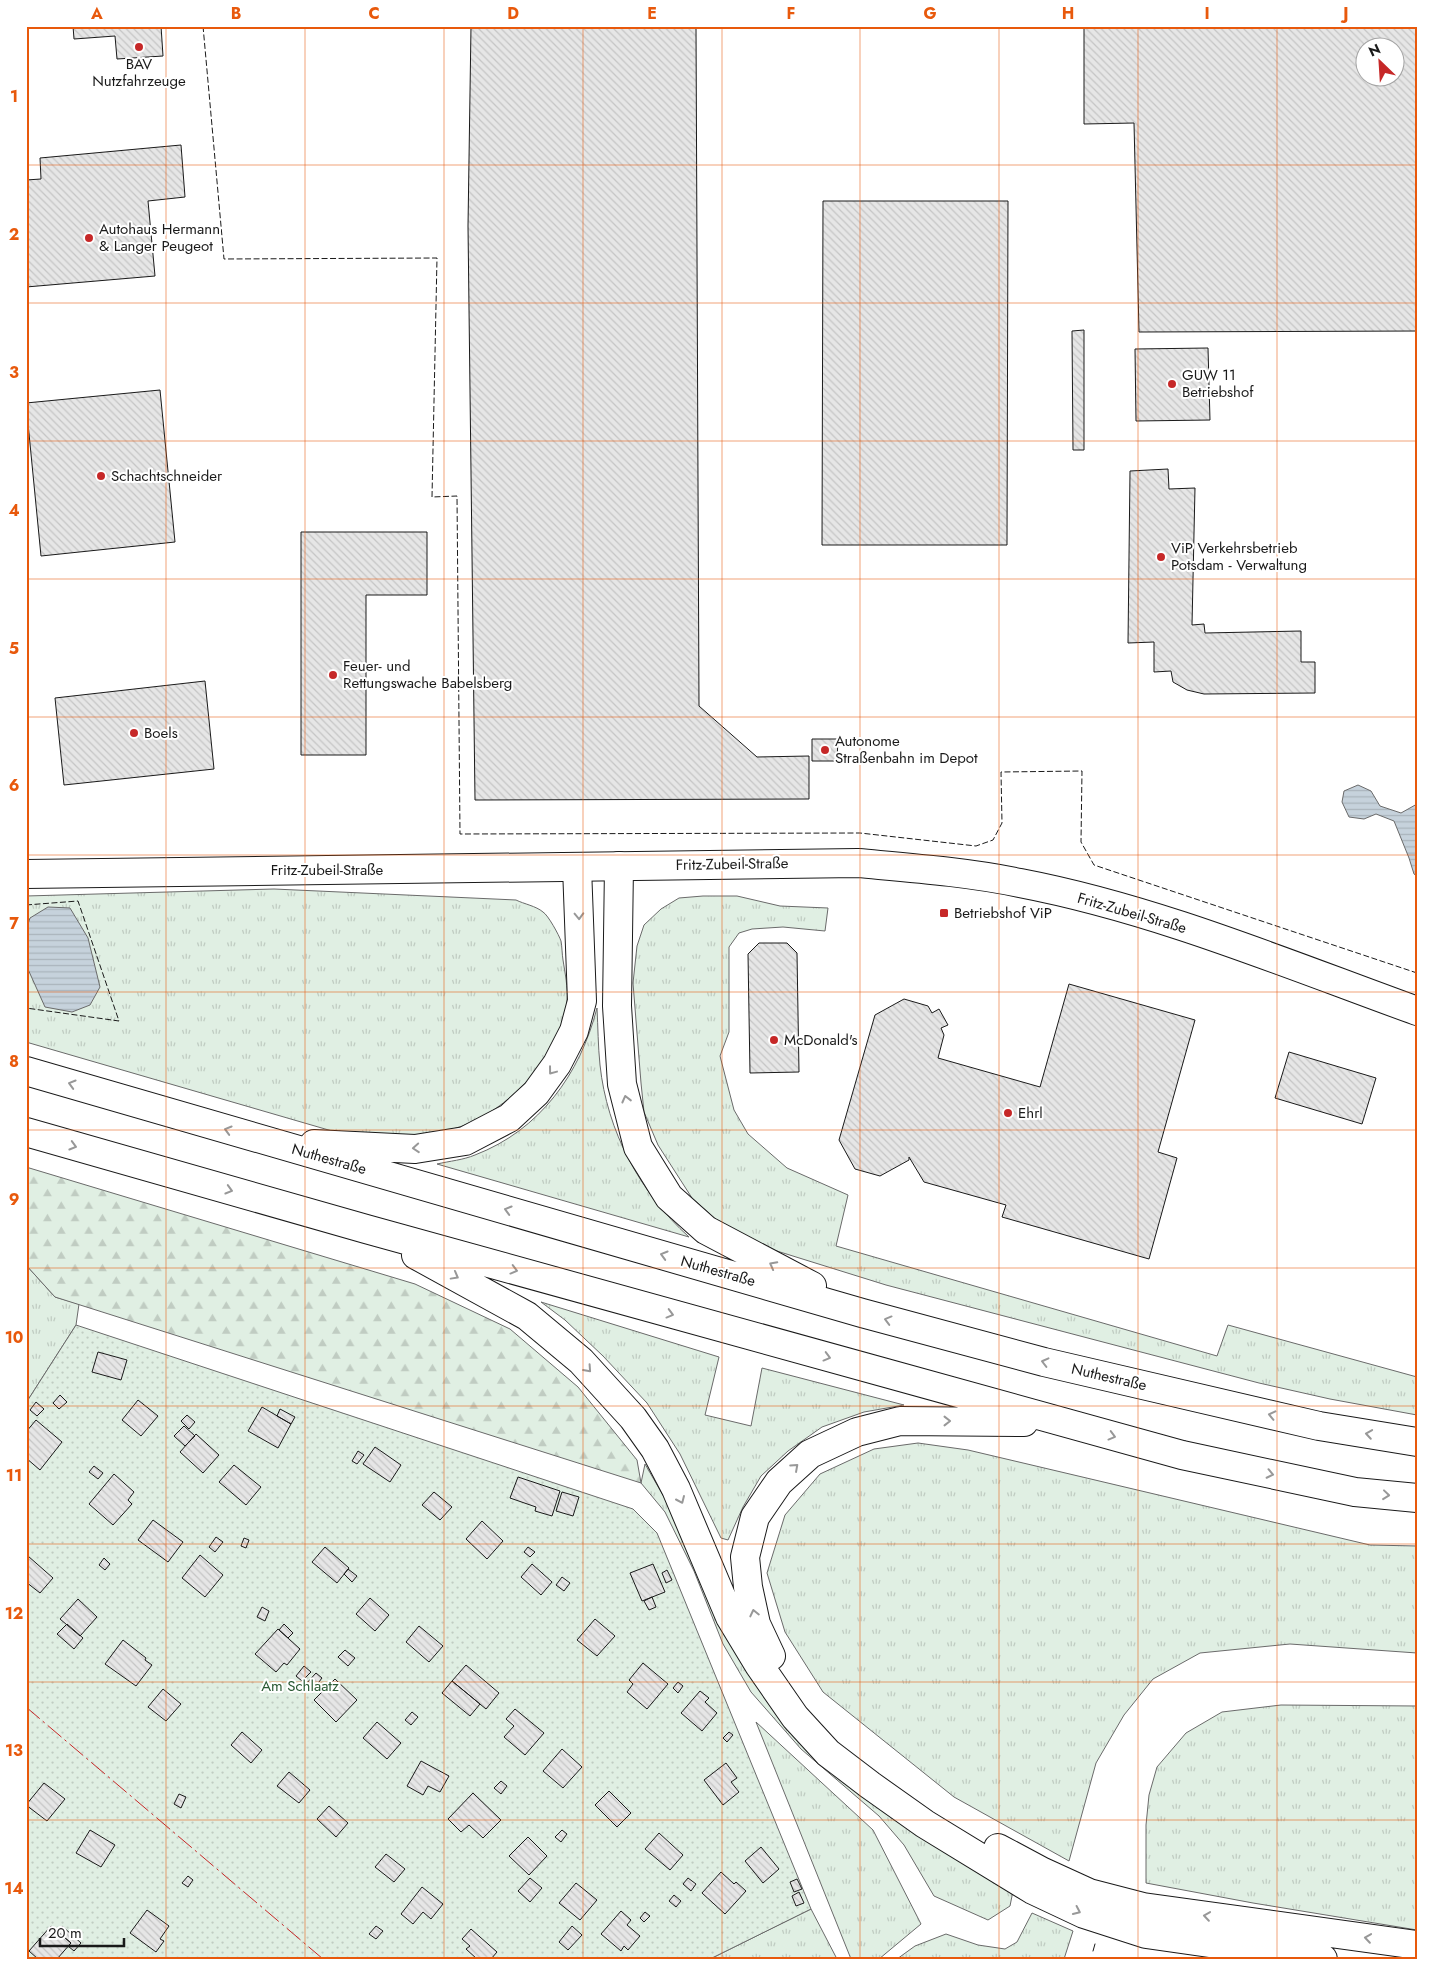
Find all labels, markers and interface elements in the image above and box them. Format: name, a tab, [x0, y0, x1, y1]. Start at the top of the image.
text: A	[90, 2, 103, 25]
text: B	[231, 2, 241, 25]
text: C	[368, 2, 380, 25]
text: D	[507, 2, 519, 25]
text: E	[647, 2, 657, 25]
text: F	[787, 2, 795, 25]
text: G	[923, 2, 937, 25]
text: H	[1062, 2, 1074, 25]
text: I	[1204, 2, 1210, 25]
text: J	[1340, 2, 1349, 25]
north arrow	[1356, 38, 1406, 88]
text: N	[1365, 39, 1384, 62]
marker: BAV Nutzfahrzeuge	[133, 41, 145, 53]
place label: BAV Nutzfahrzeuge	[92, 53, 186, 92]
text: 1	[10, 85, 18, 108]
place label: Autohaus Hermann & Langer Peugeot	[99, 218, 220, 257]
text: 2	[9, 223, 19, 246]
marker: Autohaus Hermann & Langer Peugeot	[83, 232, 95, 244]
text: 3	[9, 361, 19, 384]
place label: GUW 11 Betriebshof	[1182, 364, 1254, 403]
marker: GUW 11 Betriebshof	[1166, 378, 1178, 390]
place label: Schachtschneider	[111, 465, 223, 487]
marker: Schachtschneider	[95, 470, 107, 482]
text: 4	[8, 499, 20, 522]
place label: ViP Verkehrsbetrieb Potsdam - Verwaltung	[1171, 537, 1307, 576]
marker: ViP Verkehrsbetrieb Potsdam - Verwaltung	[1155, 551, 1167, 563]
text: 5	[9, 637, 19, 660]
place label: Feuer- und Rettungswache Babelsberg	[343, 655, 512, 694]
marker: Feuer- und Rettungswache Babelsberg	[327, 669, 339, 681]
place label: Boels	[144, 722, 178, 744]
marker: Boels	[128, 727, 140, 739]
place label: Autonome Straßenbahn im Depot	[835, 730, 978, 769]
marker: Autonome Straßenbahn im Depot	[819, 744, 831, 756]
text: 6	[9, 774, 19, 797]
street label: Fritz-Zubeil-Straße	[675, 852, 789, 876]
street label: Fritz-Zubeil-Straße	[271, 859, 384, 881]
street label: Fritz-Zubeil-Straße	[1075, 887, 1189, 939]
place label: Betriebshof ViP	[954, 902, 1052, 924]
marker: Betriebshof ViP	[938, 907, 950, 919]
text: 7	[9, 912, 19, 935]
one-way arrow	[573, 912, 584, 920]
place label: McDonald's	[784, 1029, 858, 1051]
marker: McDonald's	[768, 1034, 780, 1046]
text: 8	[9, 1050, 19, 1073]
one-way arrow	[549, 1065, 558, 1075]
one-way arrow	[69, 1080, 77, 1090]
one-way arrow	[621, 1095, 632, 1104]
place label: Ehrl	[1018, 1102, 1043, 1124]
marker: Ehrl	[1002, 1107, 1014, 1119]
one-way arrow	[225, 1125, 233, 1135]
street label: Nuthestraße	[289, 1138, 369, 1180]
one-way arrow	[69, 1140, 77, 1150]
one-way arrow	[412, 1142, 420, 1153]
one-way arrow	[225, 1185, 233, 1195]
text: 9	[9, 1188, 19, 1211]
one-way arrow	[504, 1206, 513, 1216]
street label: Nuthestraße	[678, 1250, 758, 1292]
one-way arrow	[660, 1251, 669, 1261]
one-way arrow	[769, 1261, 778, 1271]
one-way arrow	[509, 1265, 517, 1275]
one-way arrow	[450, 1270, 459, 1280]
one-way arrow	[666, 1308, 674, 1318]
one-way arrow	[884, 1315, 893, 1326]
text: 10	[5, 1326, 23, 1349]
one-way arrow	[823, 1351, 832, 1362]
one-way arrow	[1042, 1358, 1050, 1368]
street label: Nuthestraße	[1069, 1358, 1149, 1396]
one-way arrow	[582, 1363, 591, 1372]
one-way arrow	[1267, 1410, 1276, 1421]
one-way arrow	[943, 1416, 951, 1426]
one-way arrow	[1108, 1430, 1116, 1440]
one-way arrow	[1364, 1430, 1373, 1440]
text: 11	[6, 1464, 22, 1487]
one-way arrow	[790, 1464, 799, 1473]
one-way arrow	[1266, 1468, 1275, 1479]
one-way arrow	[1382, 1490, 1390, 1501]
one-way arrow	[675, 1495, 685, 1504]
text: 12	[5, 1602, 23, 1625]
one-way arrow	[749, 1608, 760, 1617]
park label: Am Schlaatz	[261, 1675, 339, 1697]
text: 13	[5, 1739, 23, 1762]
text: 14	[4, 1877, 24, 1900]
one-way arrow	[1072, 1904, 1081, 1915]
one-way arrow	[1203, 1911, 1211, 1922]
scale bar	[40, 1915, 124, 1947]
text: 20 m	[48, 1922, 82, 1944]
one-way arrow	[1364, 1933, 1372, 1944]

